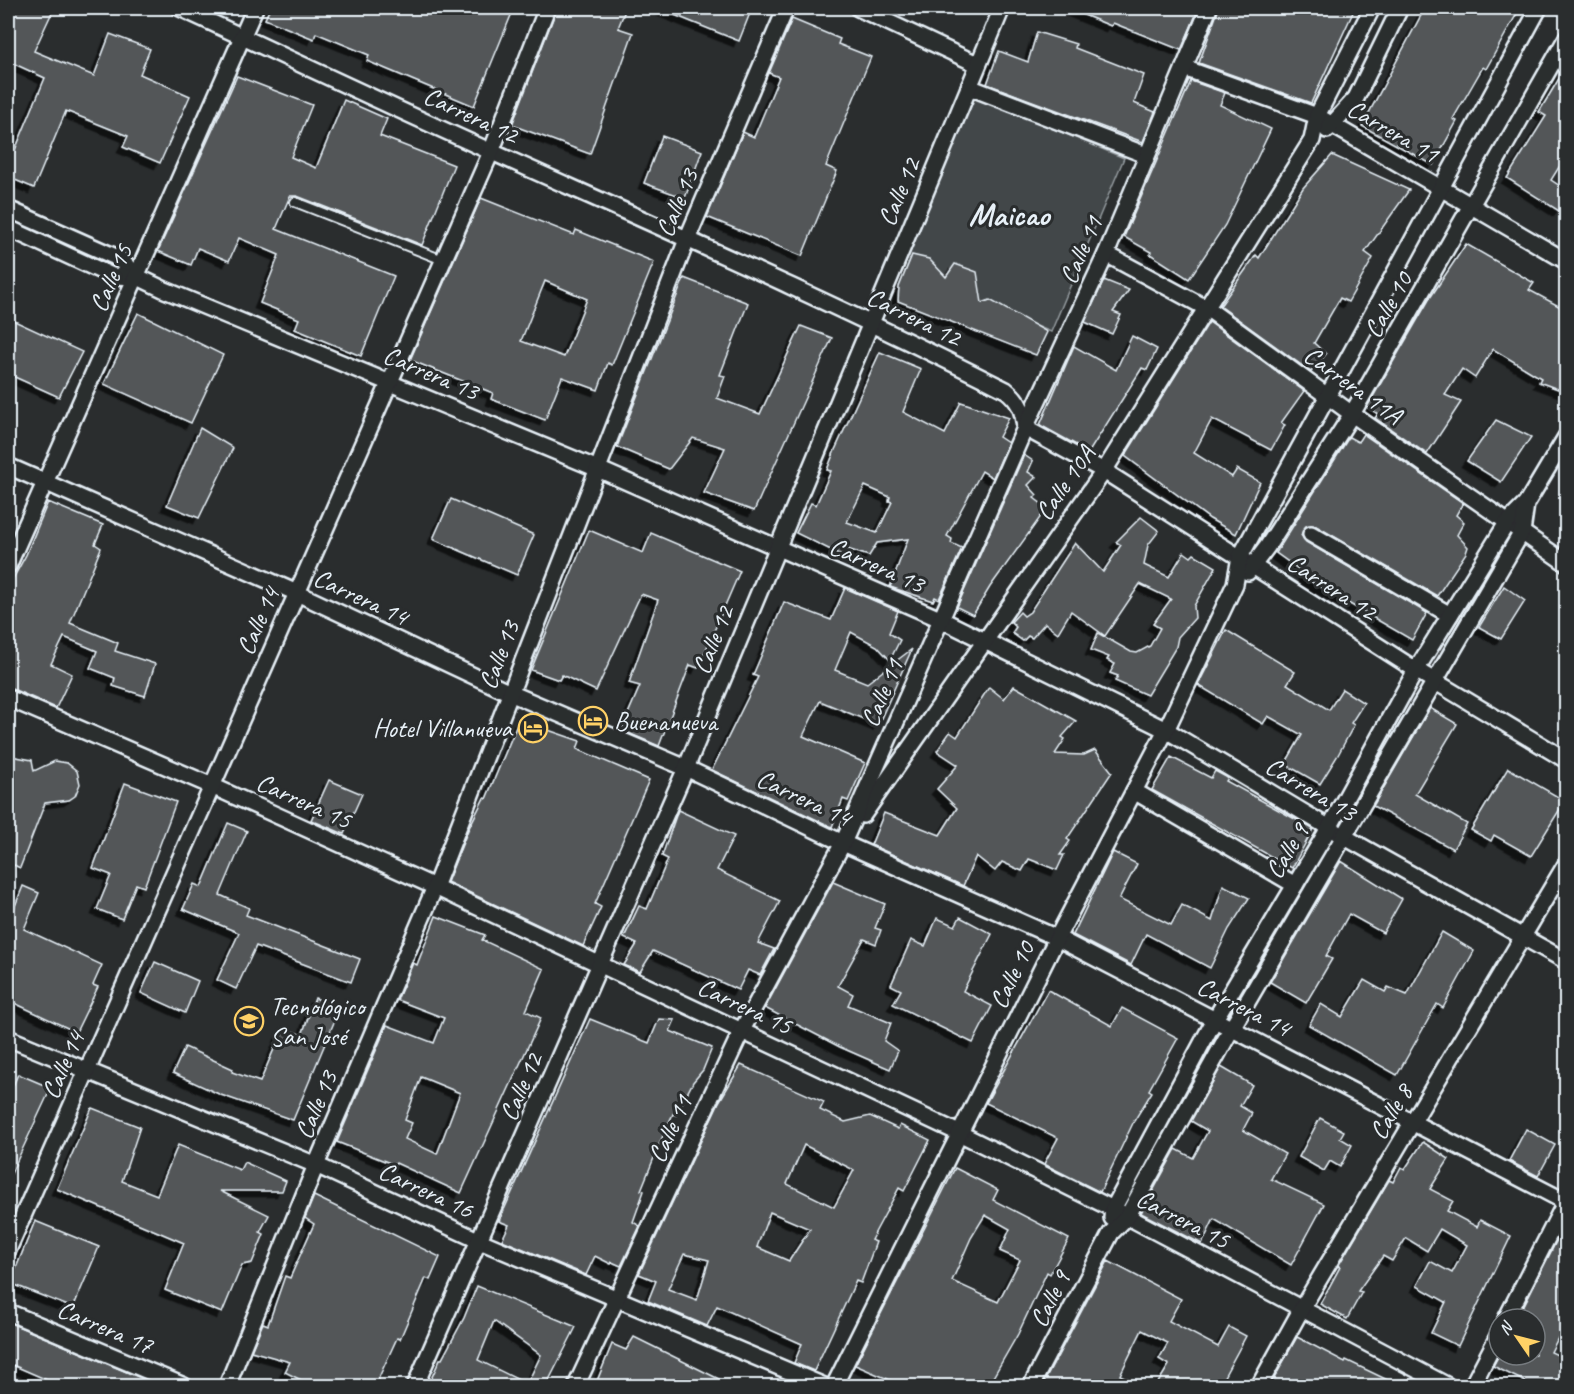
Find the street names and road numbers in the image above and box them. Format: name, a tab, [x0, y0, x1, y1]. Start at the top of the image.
street label: Carrera 12	[418, 79, 526, 152]
street label: Carrera 11	[1341, 92, 1446, 171]
street label: Calle 12	[870, 151, 929, 231]
street label: Calle 13	[648, 162, 707, 242]
street label: Calle 11	[1052, 210, 1111, 289]
street label: Calle 15	[82, 238, 141, 317]
street label: Calle 10	[1356, 264, 1421, 344]
street label: Carrera 12	[862, 280, 968, 355]
street label: Carrera 13	[378, 338, 486, 409]
street label: Carrera 11A	[1297, 338, 1410, 433]
street label: Calle 10A	[1028, 438, 1104, 527]
street label: Carrera 13	[824, 529, 932, 601]
street label: Carrera 12	[1281, 546, 1385, 629]
street label: Carrera 14	[308, 561, 416, 634]
street label: Calle 14	[229, 580, 288, 660]
street label: Calle 12	[684, 599, 742, 679]
street label: Calle 13	[471, 614, 528, 694]
street label: Calle 11	[853, 653, 911, 732]
street label: Carrera 13	[1259, 749, 1365, 830]
street label: Carrera 14	[751, 762, 859, 835]
street label: Carrera 15	[251, 765, 358, 837]
street label: Calle 9	[1258, 815, 1317, 885]
street label: Calle 10	[982, 934, 1043, 1014]
street label: Carrera 14	[1192, 969, 1298, 1046]
street label: Carrera 15	[692, 970, 799, 1043]
street label: Calle 14	[34, 1024, 93, 1104]
street label: Calle 12	[492, 1046, 551, 1126]
street label: Calle 13	[287, 1064, 346, 1144]
street label: Calle 8	[1362, 1076, 1421, 1146]
street label: Calle 11	[640, 1089, 700, 1168]
street label: Carrera 16	[373, 1154, 480, 1227]
street label: Carrera 15	[1131, 1181, 1236, 1257]
street label: Calle 9	[1022, 1263, 1079, 1333]
street label: Carrera 17	[52, 1292, 159, 1362]

